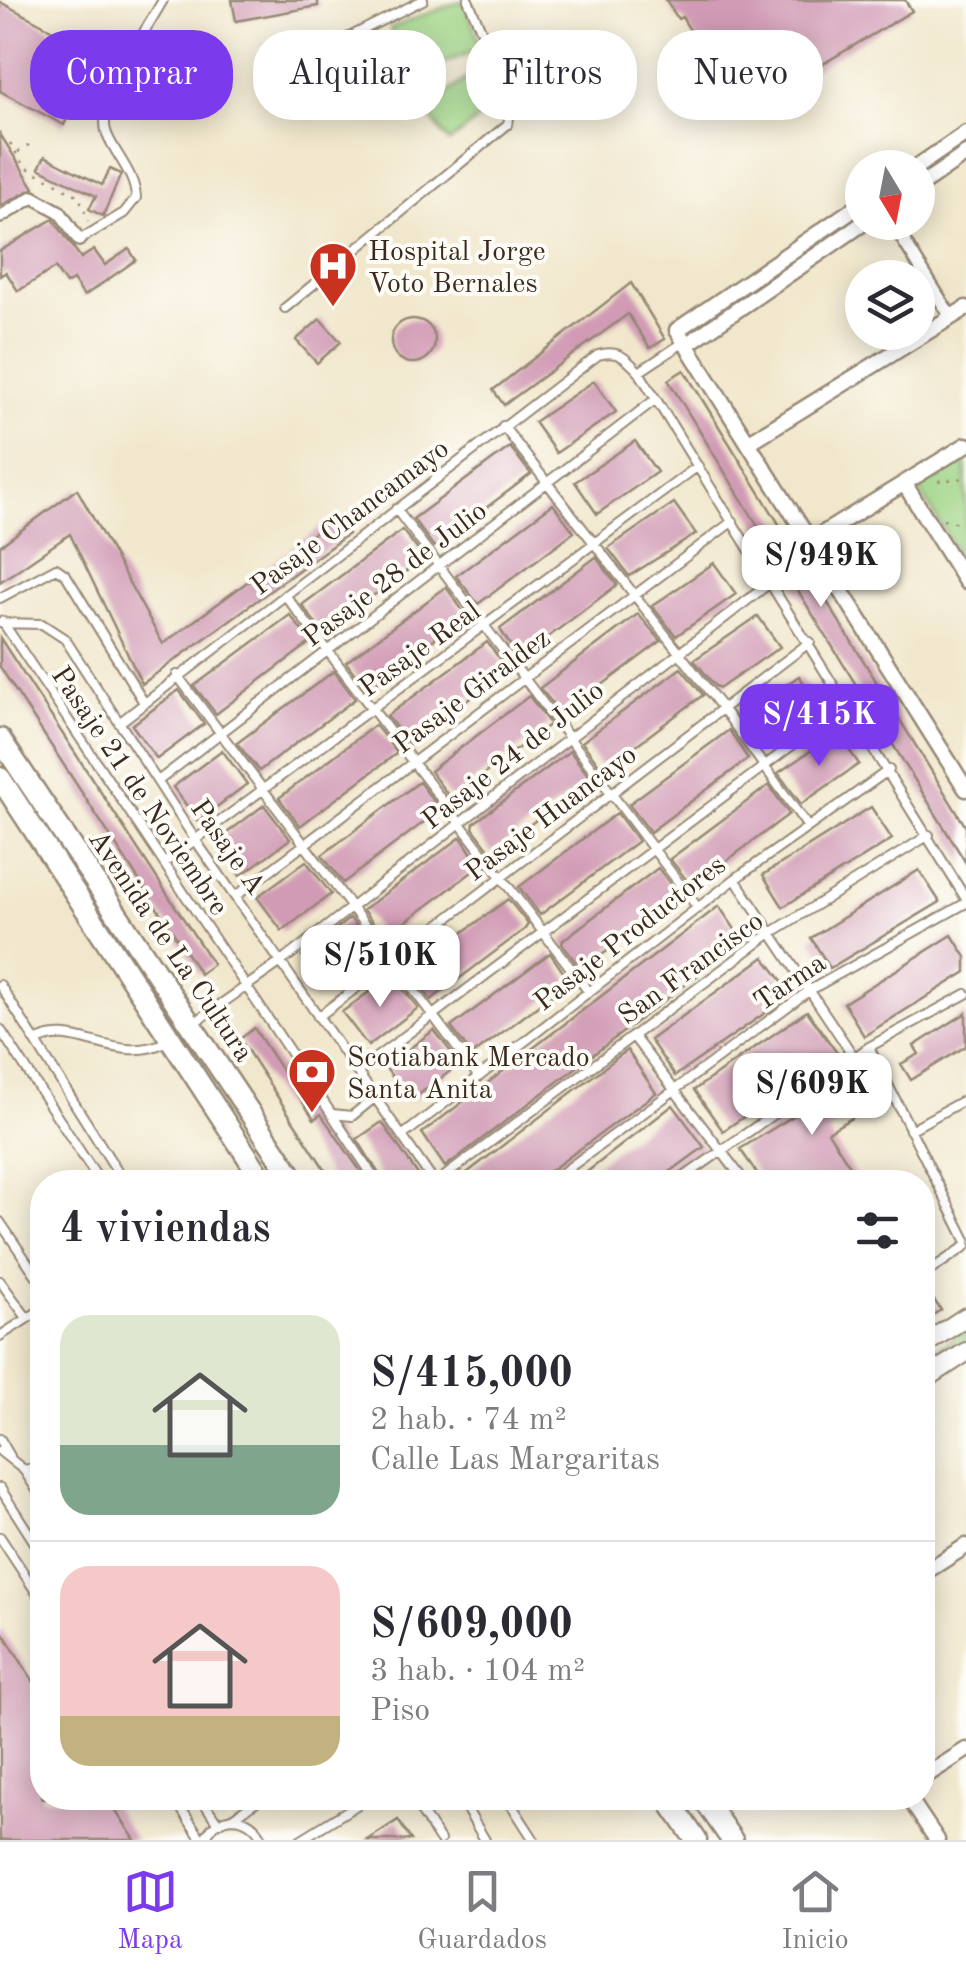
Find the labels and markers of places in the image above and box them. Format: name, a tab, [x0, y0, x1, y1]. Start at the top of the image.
place label: Hospital Jorge Voto Bernales	[368, 239, 546, 299]
hospital icon: Hospital Jorge Voto Bernales	[307, 240, 359, 308]
pin: S/949K	[740, 525, 902, 610]
pin: S/415K	[738, 684, 900, 769]
pin: S/510K	[299, 925, 461, 1010]
place label: Scotiabank Mercado Santa Anita	[347, 1045, 590, 1105]
bank icon: Scotiabank Mercado Santa Anita	[286, 1046, 338, 1114]
pin: S/609K	[731, 1053, 893, 1138]

